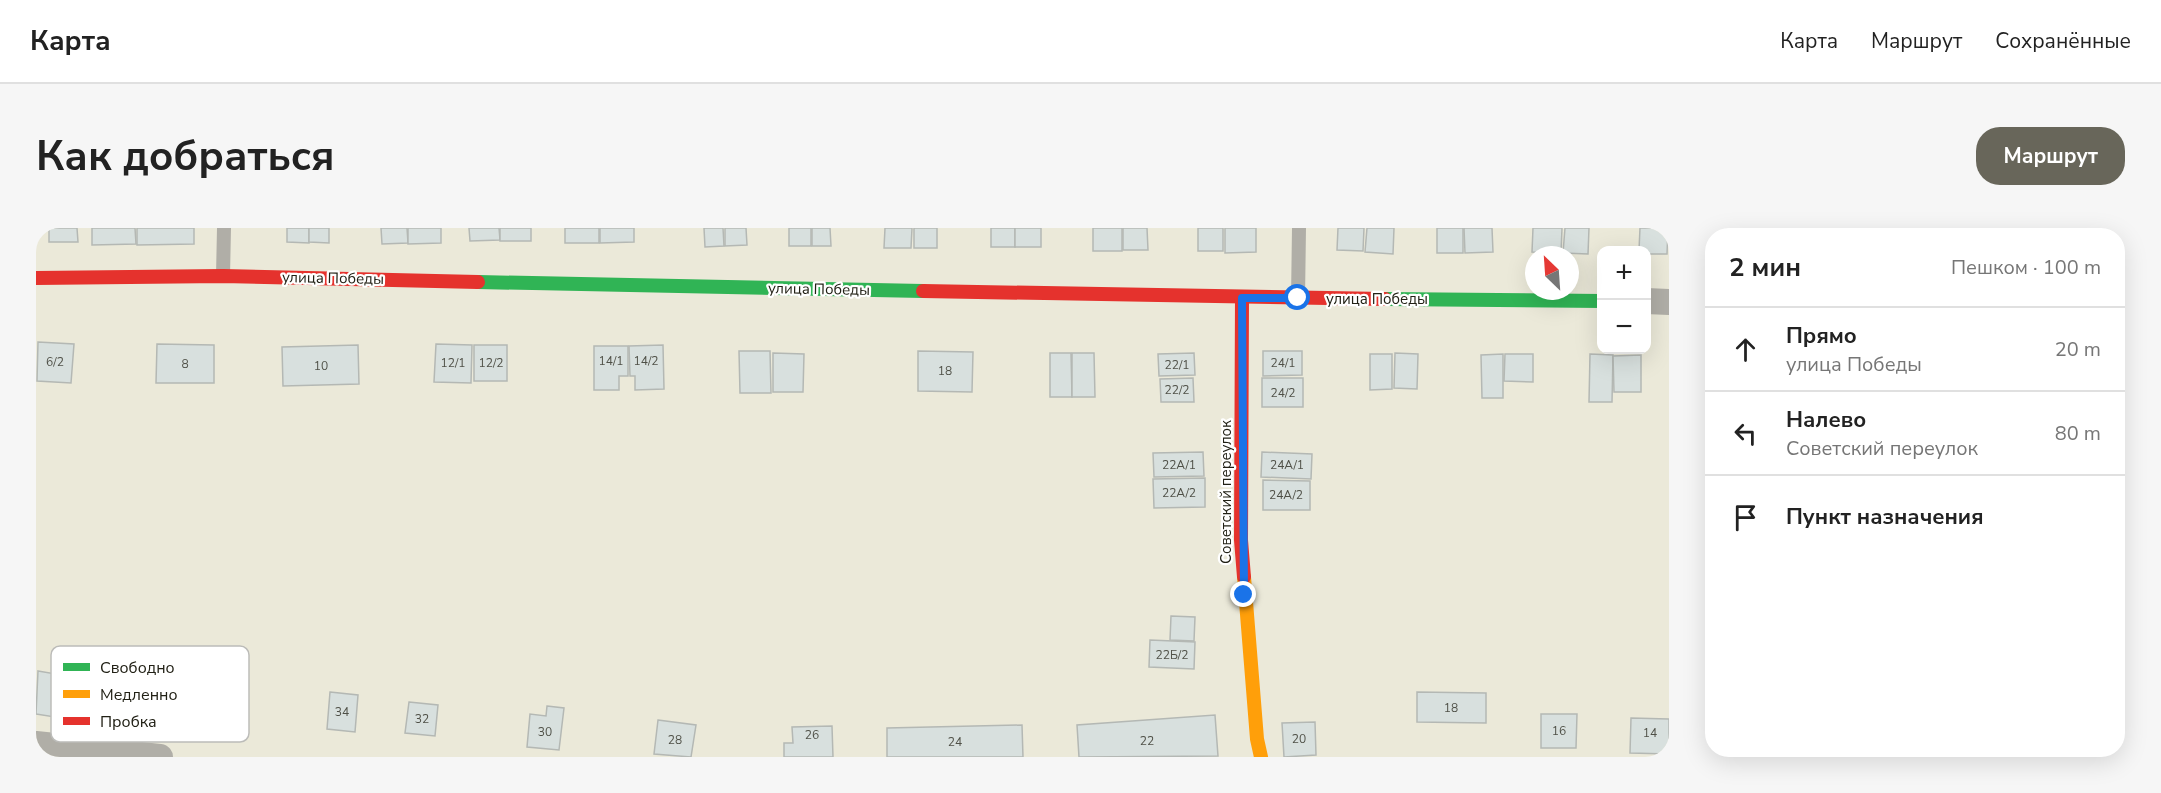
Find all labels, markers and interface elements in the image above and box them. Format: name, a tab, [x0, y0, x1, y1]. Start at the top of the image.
text: Карта	[30, 22, 111, 60]
text: Карта	[1780, 27, 1838, 55]
text: Маршрут	[1871, 27, 1962, 55]
text: Сохранённые	[1995, 27, 2131, 55]
button: Маршрут	[1976, 127, 2125, 185]
text: Как добраться	[36, 128, 335, 185]
north arrow	[1525, 246, 1579, 300]
map controls	[1597, 246, 1651, 354]
button: +	[1597, 246, 1651, 300]
text: 2 мин	[1729, 250, 1801, 285]
text: Пешком · 100 m	[1951, 254, 2101, 281]
street label: улица Победы	[282, 267, 384, 289]
street label: улица Победы	[768, 278, 870, 300]
route start	[1284, 284, 1310, 310]
street label: улица Победы	[1326, 289, 1428, 309]
button: −	[1597, 300, 1651, 354]
text: Прямо	[1786, 321, 1857, 351]
icon: ahead	[1729, 333, 1762, 366]
text: 20 m	[2055, 336, 2101, 363]
text: улица Победы	[1786, 351, 1922, 378]
house number: 14/1	[599, 353, 624, 369]
house number: 14/2	[634, 353, 659, 369]
house number: 6/2	[46, 354, 64, 370]
house number: 12/1	[441, 355, 466, 371]
house number: 12/2	[479, 355, 504, 371]
house number: 24/1	[1271, 355, 1296, 371]
house number: 8	[181, 356, 189, 372]
house number: 22/1	[1165, 357, 1190, 373]
house number: 10	[314, 358, 328, 374]
house number: 18	[938, 363, 952, 379]
house number: 22/2	[1165, 382, 1190, 398]
house number: 24/2	[1271, 385, 1296, 401]
text: Налево	[1786, 405, 1866, 435]
icon: left	[1729, 417, 1762, 450]
street label: Советский переулок	[1216, 420, 1236, 564]
text: 80 m	[2055, 420, 2101, 447]
text: Советский переулок	[1786, 435, 1978, 462]
house number: 22А/1	[1162, 457, 1196, 473]
house number: 24А/1	[1270, 457, 1304, 473]
house number: 22А/2	[1162, 485, 1196, 501]
house number: 24А/2	[1269, 487, 1303, 503]
icon: arrive	[1729, 501, 1762, 534]
text: Пункт назначения	[1786, 502, 1984, 532]
route end	[1230, 581, 1256, 607]
legend	[51, 646, 249, 742]
house number: 22Б/2	[1156, 647, 1188, 663]
text: Свободно	[100, 657, 175, 679]
text: Медленно	[100, 684, 178, 706]
house number: 18	[1444, 700, 1458, 716]
house number: 34	[335, 704, 349, 720]
text: Пробка	[100, 711, 157, 733]
house number: 32	[415, 711, 429, 727]
house number: 16	[1552, 723, 1566, 739]
house number: 30	[538, 724, 552, 740]
house number: 14	[1643, 725, 1657, 741]
house number: 26	[805, 727, 819, 743]
house number: 20	[1292, 731, 1306, 747]
house number: 28	[668, 732, 682, 748]
house number: 22	[1140, 733, 1154, 749]
house number: 24	[948, 734, 962, 750]

